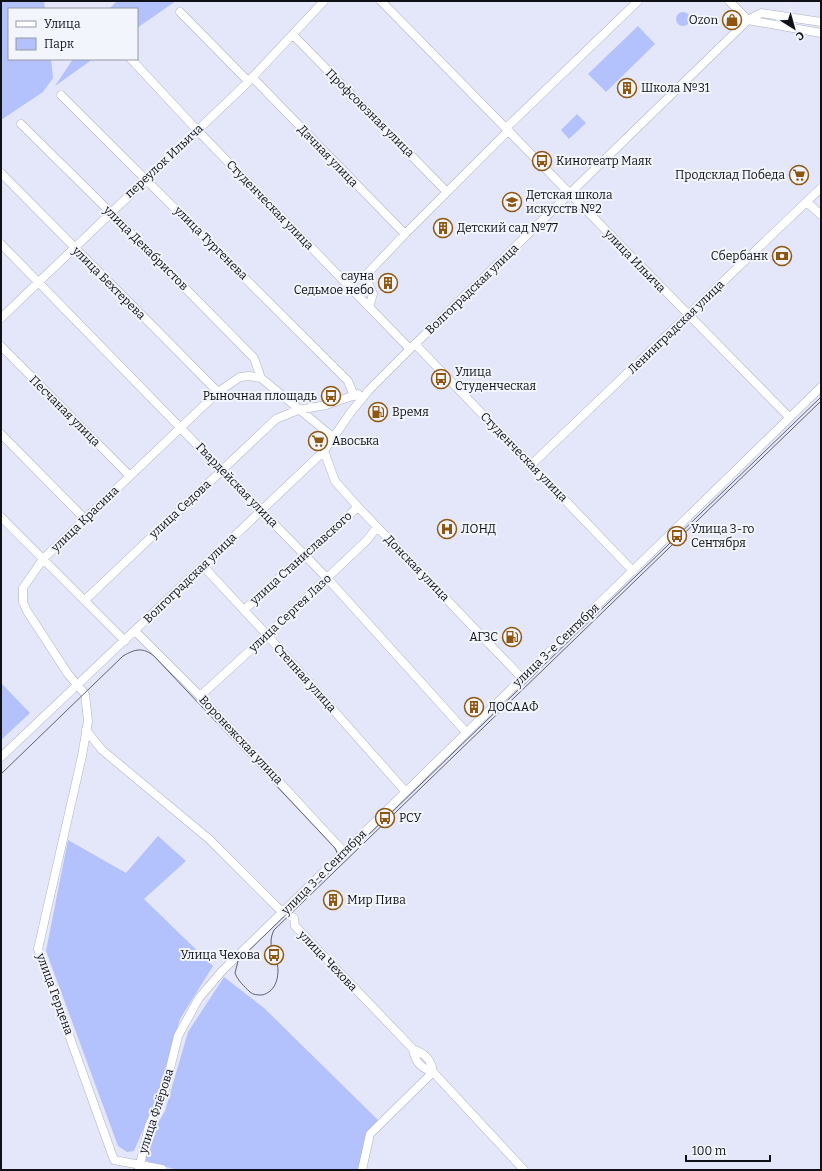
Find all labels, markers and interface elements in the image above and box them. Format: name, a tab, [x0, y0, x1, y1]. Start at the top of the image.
legend	[8, 8, 138, 60]
north arrow	[774, 8, 814, 48]
shop icon: Ozon	[721, 9, 743, 31]
place label: Ozon	[689, 13, 718, 27]
text: Улица	[44, 17, 81, 31]
text: С	[793, 28, 806, 43]
text: Парк	[44, 37, 74, 51]
street label: Профсоюзная улица	[323, 66, 417, 160]
building icon: Школа №31	[616, 77, 638, 99]
place label: Школа №31	[641, 81, 710, 95]
street label: переулок Ильича	[122, 121, 206, 201]
street label: Дачная улица	[295, 122, 361, 190]
bus stop icon: Кинотеатр Маяк	[531, 150, 553, 172]
place label: Кинотеатр Маяк	[556, 154, 652, 168]
street label: Студенческая улица	[224, 157, 317, 253]
supermarket icon: Продсклад Победа	[788, 164, 810, 186]
place label: Продсклад Победа	[675, 168, 785, 182]
place label: Детская школа искусств №2	[526, 188, 613, 216]
school or university icon: Детская школа искусств №2	[501, 191, 523, 213]
street label: улица Декабристов	[100, 202, 191, 293]
street label: улица Тургенева	[171, 203, 251, 283]
building icon: Детский сад №77	[432, 217, 454, 239]
place label: Детский сад №77	[457, 221, 558, 235]
street label: улица Ильича	[601, 226, 669, 296]
street label: Волгоградская улица	[423, 241, 522, 337]
street label: улица Бехтерева	[69, 243, 149, 323]
bank icon: Сбербанк	[771, 245, 793, 267]
place label: Сбербанк	[711, 249, 768, 263]
place label: сауна Седьмое небо	[294, 269, 374, 297]
building icon: сауна Седьмое небо	[377, 272, 399, 294]
street label: Ленинградская улица	[625, 277, 727, 377]
place label: Улица Студенческая	[455, 365, 537, 393]
bus stop icon: Улица Студенческая	[430, 368, 452, 390]
street label: Песчаная улица	[27, 373, 104, 450]
bus stop icon: Рыночная площадь	[320, 385, 342, 407]
place label: Рыночная площадь	[203, 389, 317, 403]
fuel station icon: Время	[367, 401, 389, 423]
place label: Время	[392, 405, 429, 419]
street label: Студенческая улица	[478, 409, 571, 505]
supermarket icon: Авоська	[307, 430, 329, 452]
place label: Авоська	[332, 434, 380, 448]
street label: Гвардейская улица	[193, 440, 281, 530]
street label: улица Седова	[146, 477, 214, 542]
street label: улица Красина	[48, 483, 122, 555]
street label: улица Станиславского	[247, 509, 355, 608]
hospital icon: ЛОНД	[436, 518, 458, 540]
place label: ЛОНД	[461, 522, 496, 536]
place label: Улица 3-го Сентября	[691, 522, 755, 550]
bus stop icon: Улица 3-го Сентября	[666, 525, 688, 547]
street label: Волгоградская улица	[141, 530, 240, 626]
street label: Донская улица	[382, 532, 452, 604]
street label: улица Сергея Лазо	[245, 571, 334, 655]
street label: улица 3-е Сентября	[509, 600, 602, 690]
fuel station icon: АГЗС	[501, 626, 523, 648]
place label: АГЗС	[469, 630, 498, 644]
street label: Степная улица	[271, 641, 339, 715]
street label: Воронежская улица	[196, 693, 286, 788]
building icon: ДОСААФ	[463, 696, 485, 718]
place label: ДОСААФ	[488, 700, 539, 714]
bus stop icon: РСУ	[374, 807, 396, 829]
place label: РСУ	[399, 811, 422, 825]
street label: улица 3-е Сентября	[278, 826, 370, 918]
building icon: Мир Пива	[322, 889, 344, 911]
place label: Мир Пива	[347, 893, 406, 907]
street label: улица Чехова	[295, 927, 361, 994]
bus stop icon: Улица Чехова	[263, 944, 285, 966]
place label: Улица Чехова	[180, 948, 260, 962]
street label: улица Герцена	[33, 950, 76, 1037]
street label: улица Флёрова	[135, 1067, 176, 1156]
scale bar	[686, 1137, 770, 1163]
text: 100 m	[692, 1144, 727, 1158]

